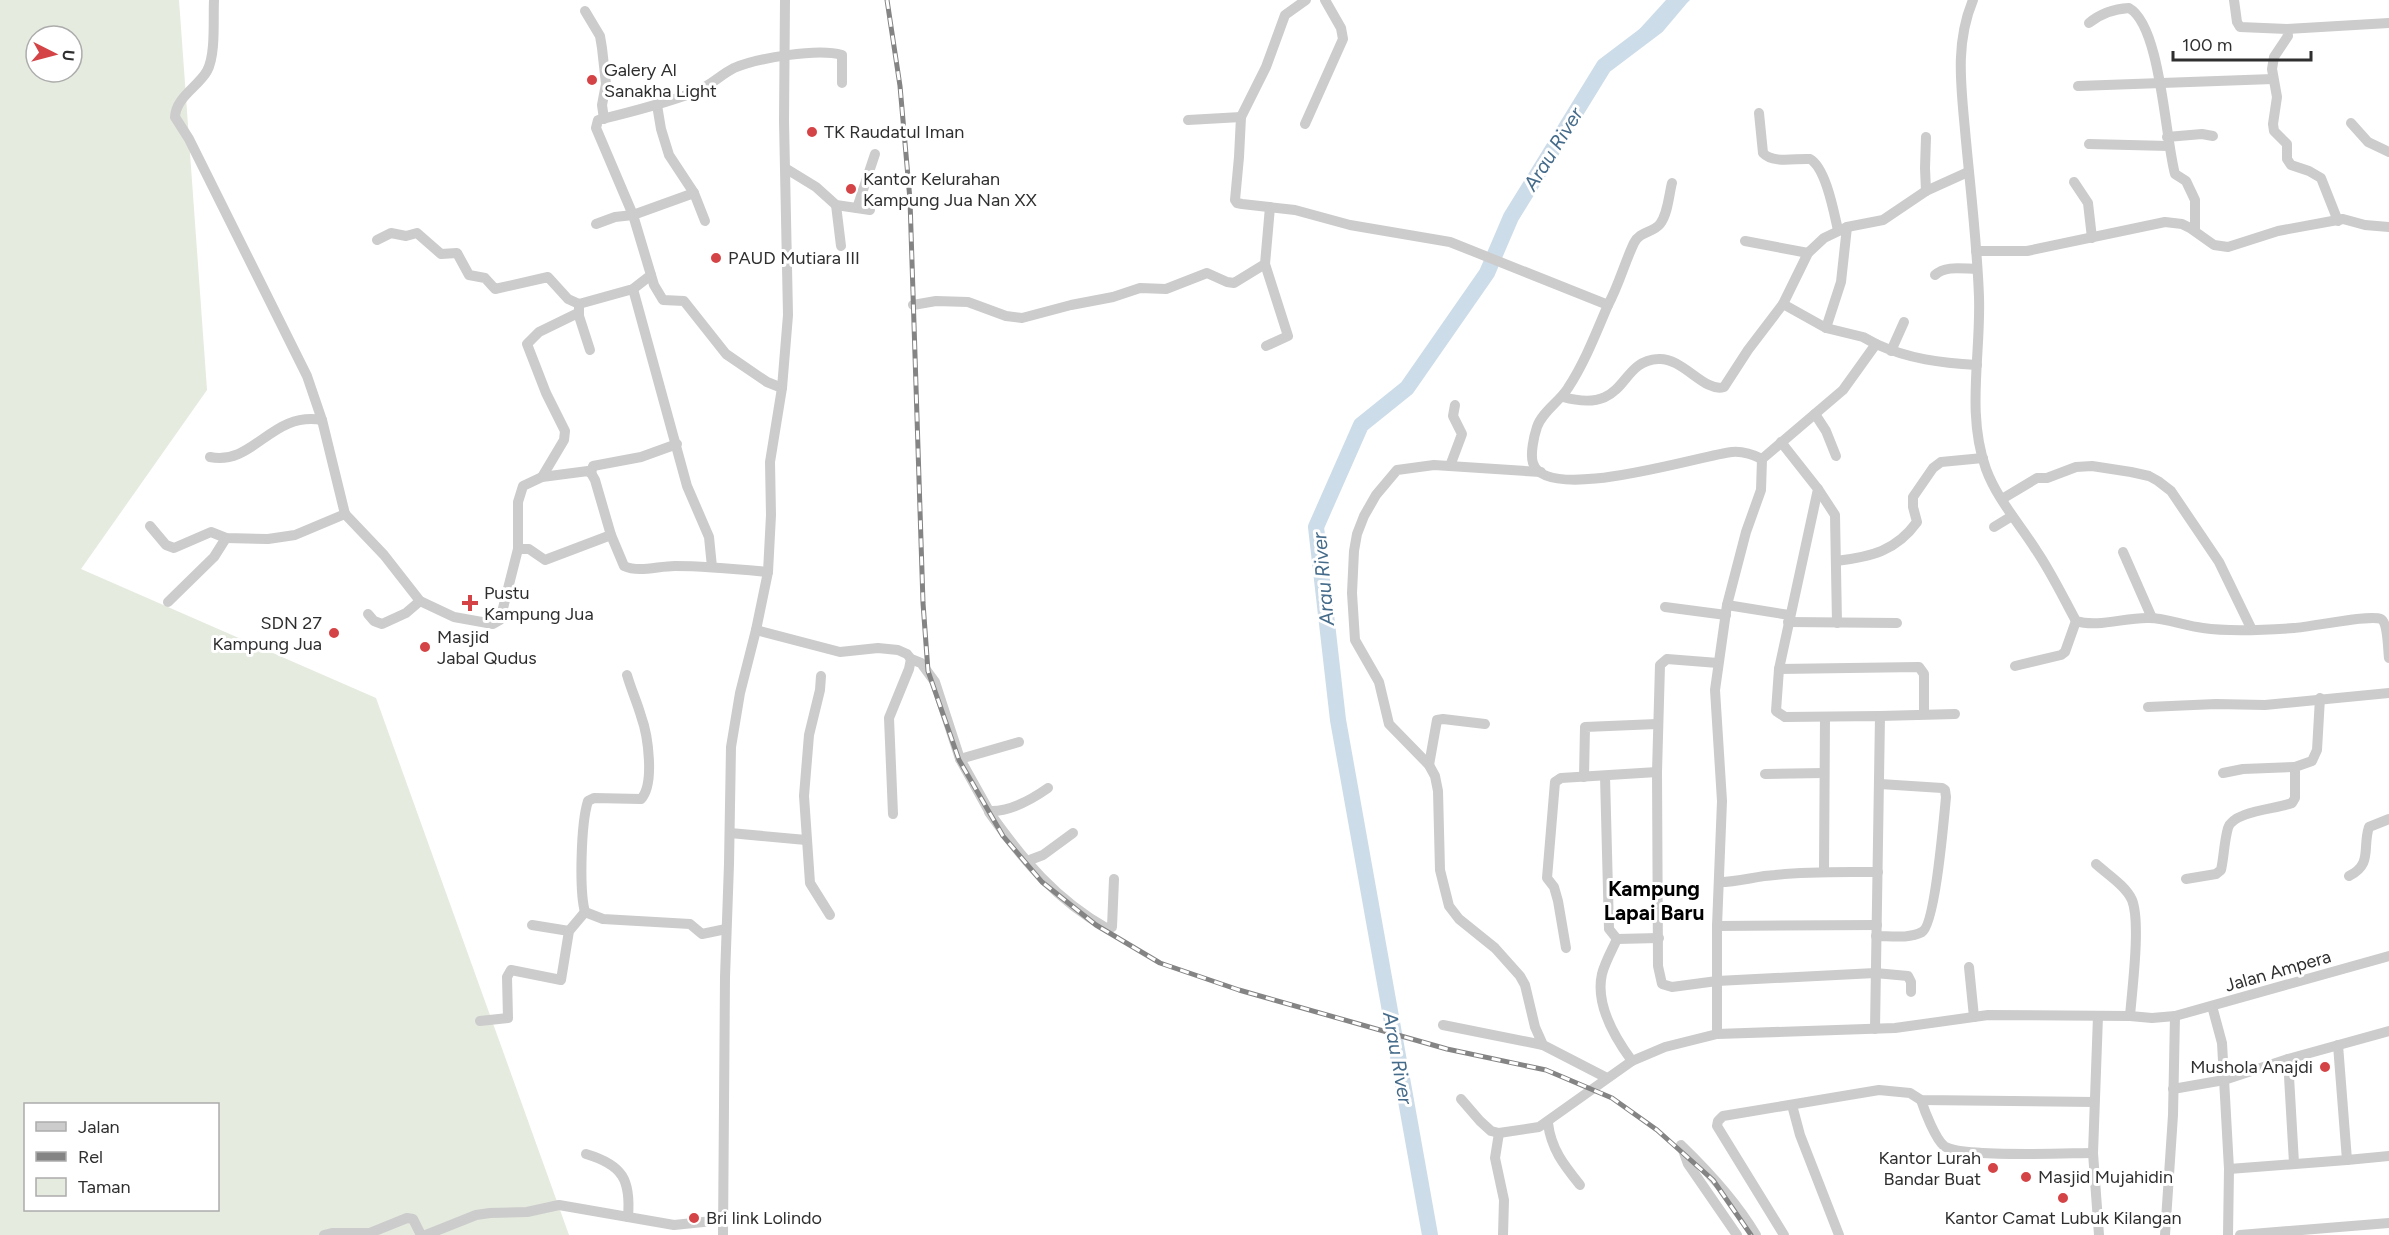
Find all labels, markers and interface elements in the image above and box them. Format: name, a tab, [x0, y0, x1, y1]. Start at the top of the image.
north arrow	[24, 24, 84, 84]
scale bar	[2173, 24, 2311, 62]
text: 100 m	[2182, 34, 2232, 56]
text: U	[58, 49, 78, 62]
place label: Galery Al Sanakha Light	[604, 59, 717, 102]
marker: Galery Al Sanakha Light	[585, 73, 599, 87]
water label: Arau River	[1518, 102, 1589, 196]
place label: TK Raudatul Iman	[824, 121, 964, 143]
marker: TK Raudatul Iman	[805, 125, 819, 139]
place label: Kantor Kelurahan Kampung Jua Nan XX	[863, 168, 1037, 211]
marker: Kantor Kelurahan Kampung Jua Nan XX	[844, 182, 858, 196]
place label: PAUD Mutiara III	[728, 247, 860, 269]
marker: PAUD Mutiara III	[709, 251, 723, 265]
water label: Arau River	[1307, 530, 1339, 628]
place label: Pustu Kampung Jua	[484, 582, 594, 625]
marker: Pustu Kampung Jua	[461, 594, 479, 612]
place label: SDN 27 Kampung Jua	[212, 612, 322, 655]
marker: SDN 27 Kampung Jua	[327, 626, 341, 640]
place label: Masjid Jabal Qudus	[437, 626, 537, 669]
marker: Masjid Jabal Qudus	[418, 640, 432, 654]
district label: Kampung Lapai Baru	[1604, 876, 1704, 925]
street label: Jalan Ampera	[2222, 945, 2334, 997]
water label: Arau River	[1378, 1009, 1418, 1107]
place label: Mushola Anajdi	[2190, 1056, 2313, 1078]
marker: Mushola Anajdi	[2318, 1060, 2332, 1074]
legend	[24, 1103, 219, 1211]
text: Jalan	[78, 1116, 120, 1138]
text: Rel	[78, 1146, 103, 1168]
place label: Kantor Lurah Bandar Buat	[1879, 1147, 1981, 1190]
marker: Kantor Lurah Bandar Buat	[1986, 1161, 2000, 1175]
place label: Masjid Mujahidin	[2038, 1166, 2173, 1188]
marker: Masjid Mujahidin	[2019, 1170, 2033, 1184]
text: Taman	[78, 1176, 131, 1198]
marker: Kantor Camat Lubuk Kilangan	[2056, 1191, 2070, 1205]
place label: Bri link Lolindo	[706, 1207, 822, 1229]
place label: Kantor Camat Lubuk Kilangan	[1945, 1207, 2182, 1229]
marker: Bri link Lolindo	[687, 1211, 701, 1225]

